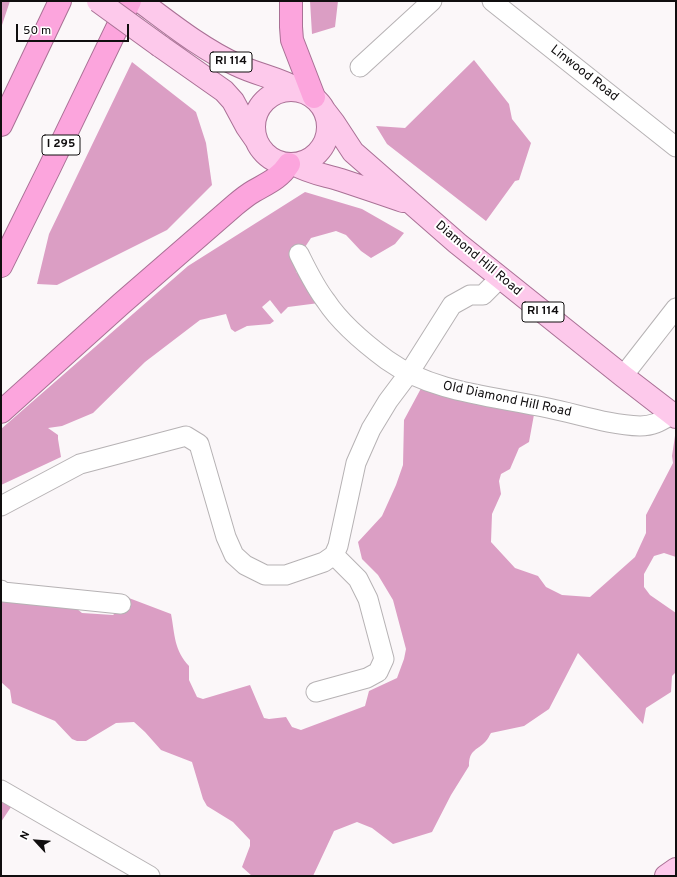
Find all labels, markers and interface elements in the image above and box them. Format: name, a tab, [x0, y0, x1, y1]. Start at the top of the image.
scale bar	[18, 16, 131, 42]
text: 50 m	[23, 23, 51, 39]
street label: Linwood Road	[547, 43, 621, 105]
road number: RI 114	[210, 52, 252, 72]
road number: I 295	[42, 135, 80, 155]
street label: Diamond Hill Road	[432, 218, 524, 300]
road number: RI 114	[522, 302, 564, 322]
street label: Old Diamond Hill Road	[441, 379, 573, 421]
north arrow	[16, 821, 56, 861]
text: N	[17, 829, 33, 842]

